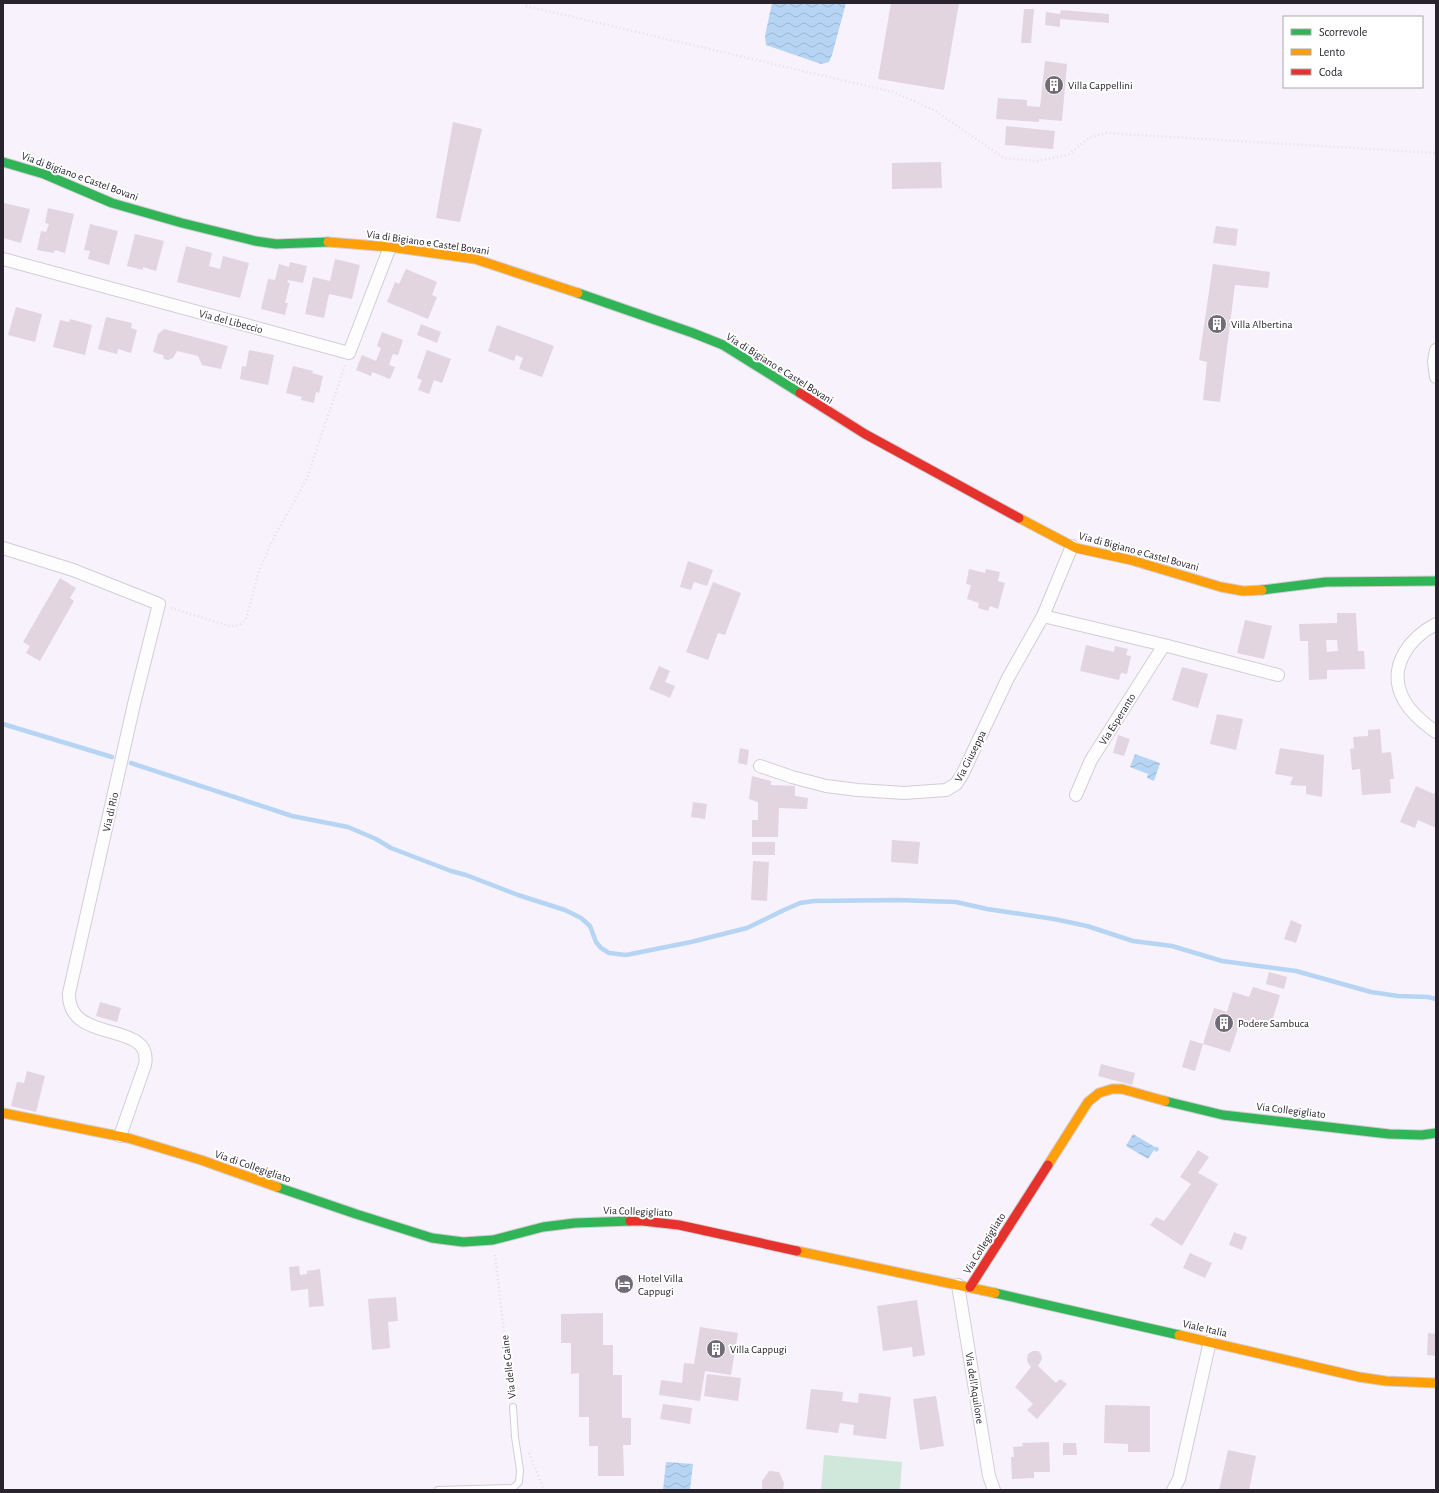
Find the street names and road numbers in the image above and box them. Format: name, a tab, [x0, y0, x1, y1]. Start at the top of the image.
street label: Via di Bigiano e Castel Bovani	[20, 150, 140, 203]
street label: Via di Bigiano e Castel Bovani	[366, 228, 490, 257]
street label: Via del Libeccio	[198, 308, 264, 335]
street label: Via di Bigiano e Castel Bovani	[724, 331, 835, 406]
street label: Via di Bigiano e Castel Bovani	[1078, 530, 1200, 573]
street label: Via Esperanto	[1097, 691, 1138, 747]
street label: Via Giuseppa	[953, 729, 988, 784]
street label: Via di Rio	[101, 791, 120, 833]
street label: Via Collegigliato	[1256, 1101, 1326, 1120]
street label: Via di Collegigliato	[213, 1148, 292, 1185]
street label: Via Collegigliato	[603, 1205, 673, 1218]
street label: Via Collegigliato	[961, 1211, 1008, 1276]
street label: Viale Italia	[1182, 1318, 1228, 1339]
street label: Via delle Gaine	[499, 1335, 518, 1399]
street label: Via dell'Aquilone	[963, 1352, 986, 1424]

